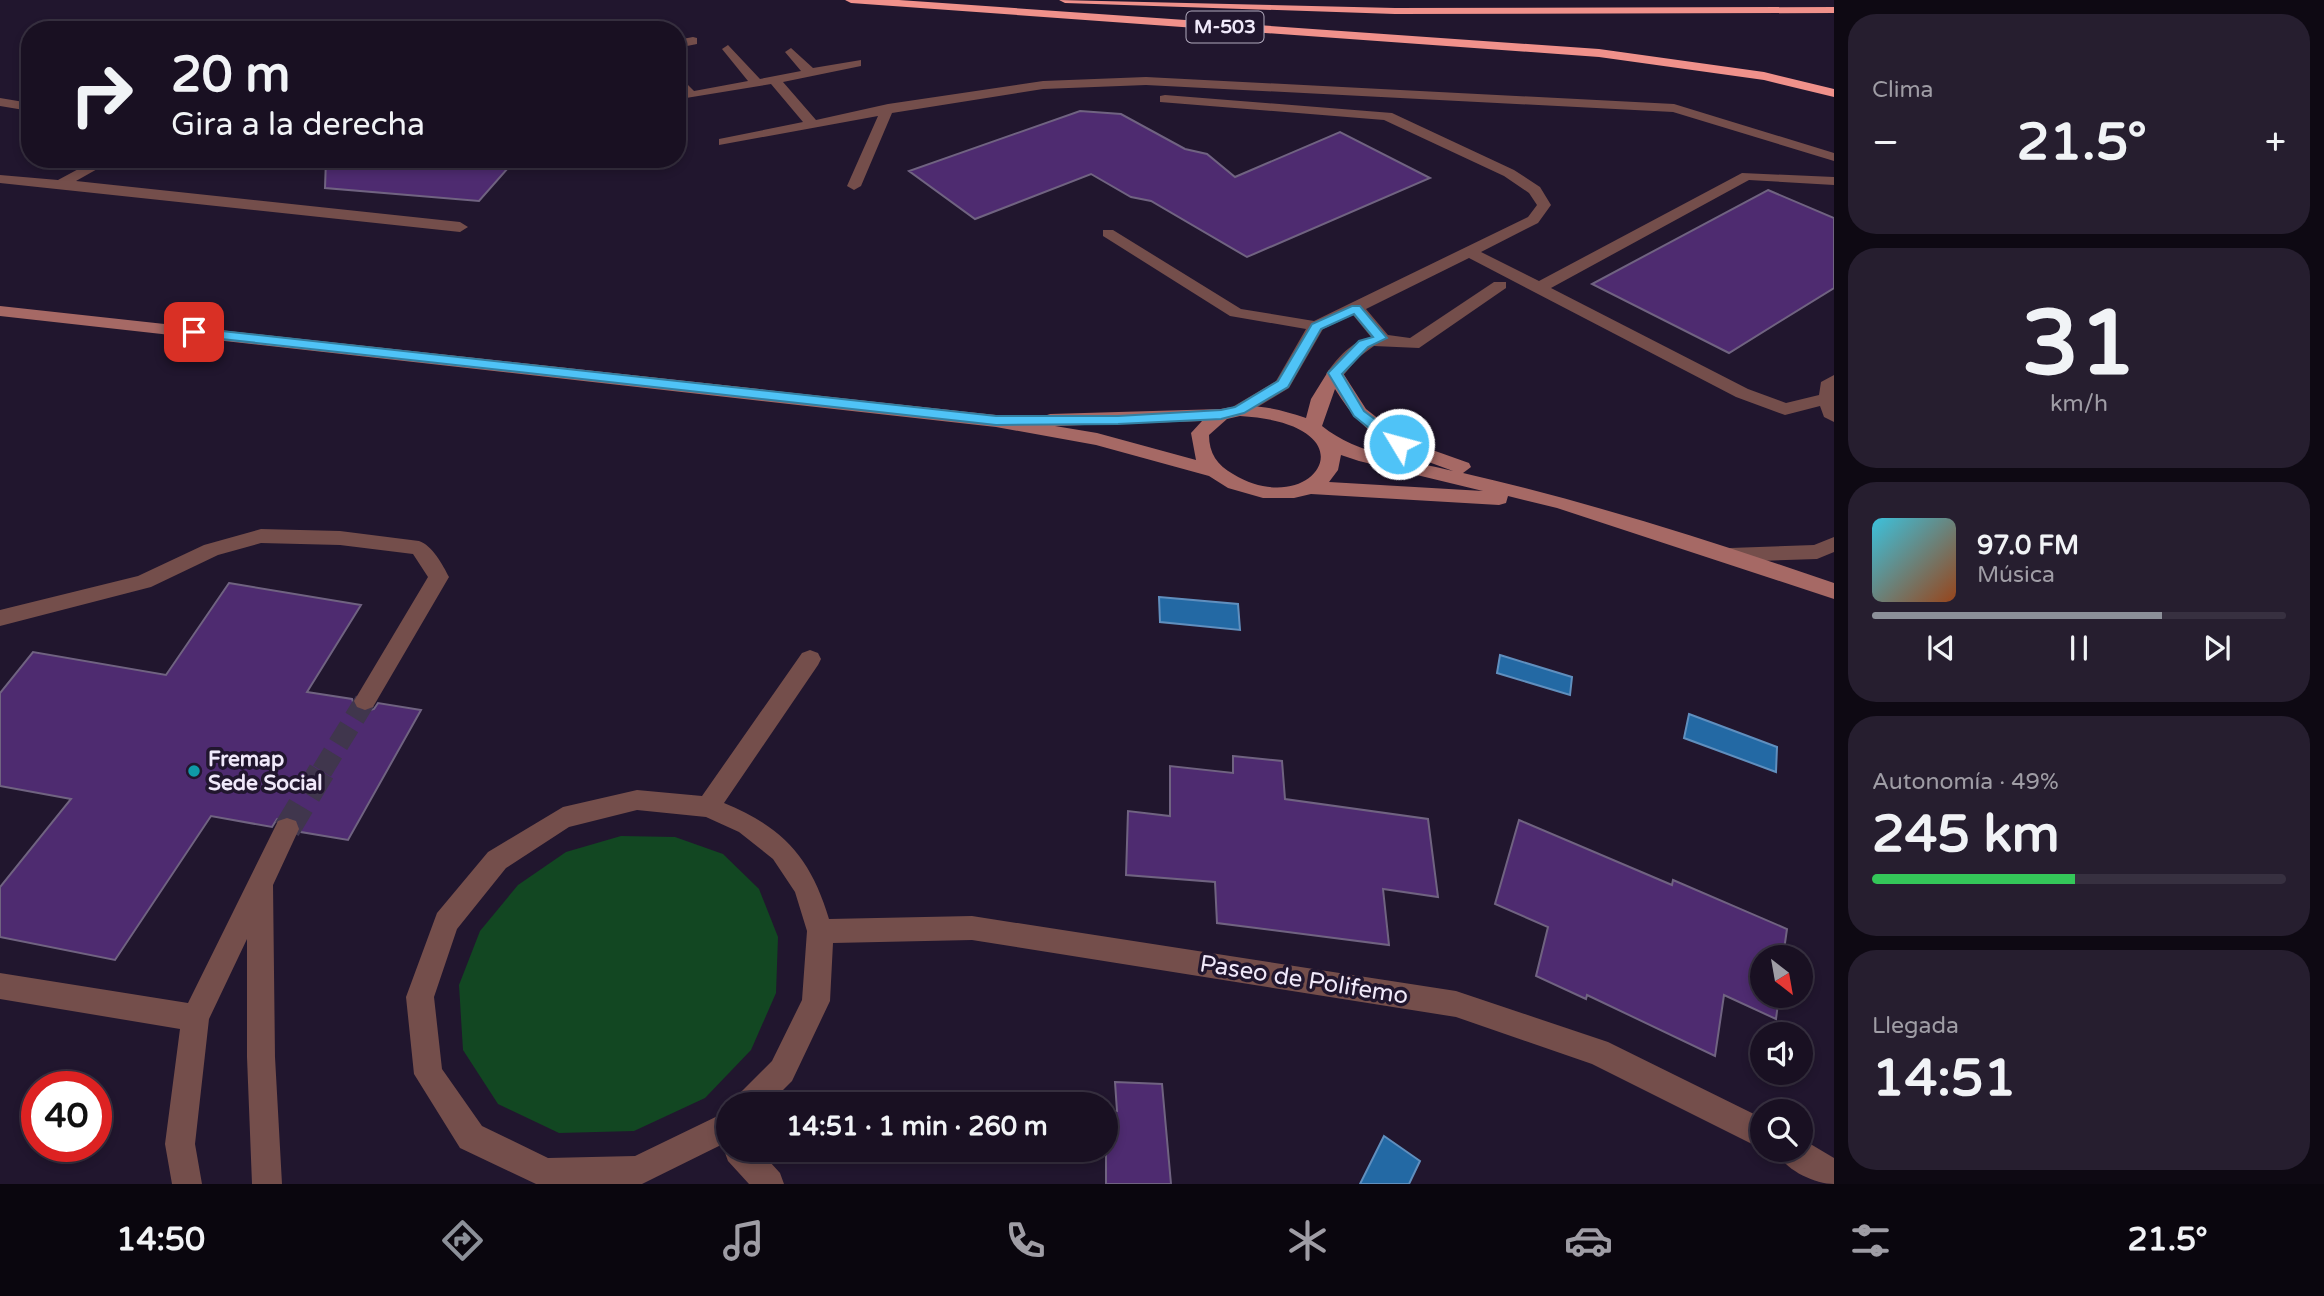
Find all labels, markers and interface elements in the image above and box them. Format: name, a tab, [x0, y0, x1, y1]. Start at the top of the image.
road number: M-503	[1186, 12, 1264, 42]
text: 20 m	[171, 46, 290, 105]
icon: right	[56, 49, 147, 140]
text: Clima	[1872, 76, 1933, 104]
text: Gira a la derecha	[171, 106, 425, 144]
text: 21.5°	[2017, 111, 2147, 174]
text: −	[1872, 120, 1899, 166]
text: +	[2265, 120, 2286, 166]
text: 31	[2022, 289, 2136, 399]
pin	[164, 302, 224, 362]
icon: arrive	[175, 313, 213, 351]
text: km/h	[2050, 390, 2108, 418]
position arrow	[1362, 407, 1436, 481]
text: 97.0 FM	[1977, 530, 2079, 561]
text: Música	[1977, 561, 2055, 589]
icon: previous	[1922, 629, 1960, 667]
icon: pause	[2060, 629, 2098, 667]
icon: next	[2198, 629, 2236, 667]
place label: Fremap Sede Social	[208, 747, 323, 796]
marker: Fremap Sede Social	[186, 763, 202, 779]
text: Autonomía · 49%	[1872, 768, 2059, 796]
text: 245 km	[1872, 803, 2060, 866]
north arrow	[1750, 945, 1813, 1008]
map controls	[1750, 945, 1813, 1162]
street label: Paseo de Polifemo	[1198, 949, 1410, 1011]
text: Llegada	[1872, 1012, 1959, 1040]
button: sound	[1750, 1022, 1813, 1085]
text: 14:51	[1872, 1047, 2016, 1110]
speed limit sign: 40	[21, 1071, 112, 1162]
button: search	[1750, 1099, 1813, 1162]
text: 14:51 · 1 min · 260 m	[786, 1111, 1048, 1142]
icon: directions	[438, 1216, 487, 1265]
icon: music	[719, 1216, 768, 1265]
icon: phone	[1001, 1216, 1050, 1265]
icon: climate	[1283, 1216, 1332, 1265]
icon: car	[1564, 1216, 1613, 1265]
icon: filters	[1846, 1216, 1895, 1265]
text: 14:50	[116, 1221, 205, 1259]
text: 21.5°	[2128, 1221, 2208, 1259]

